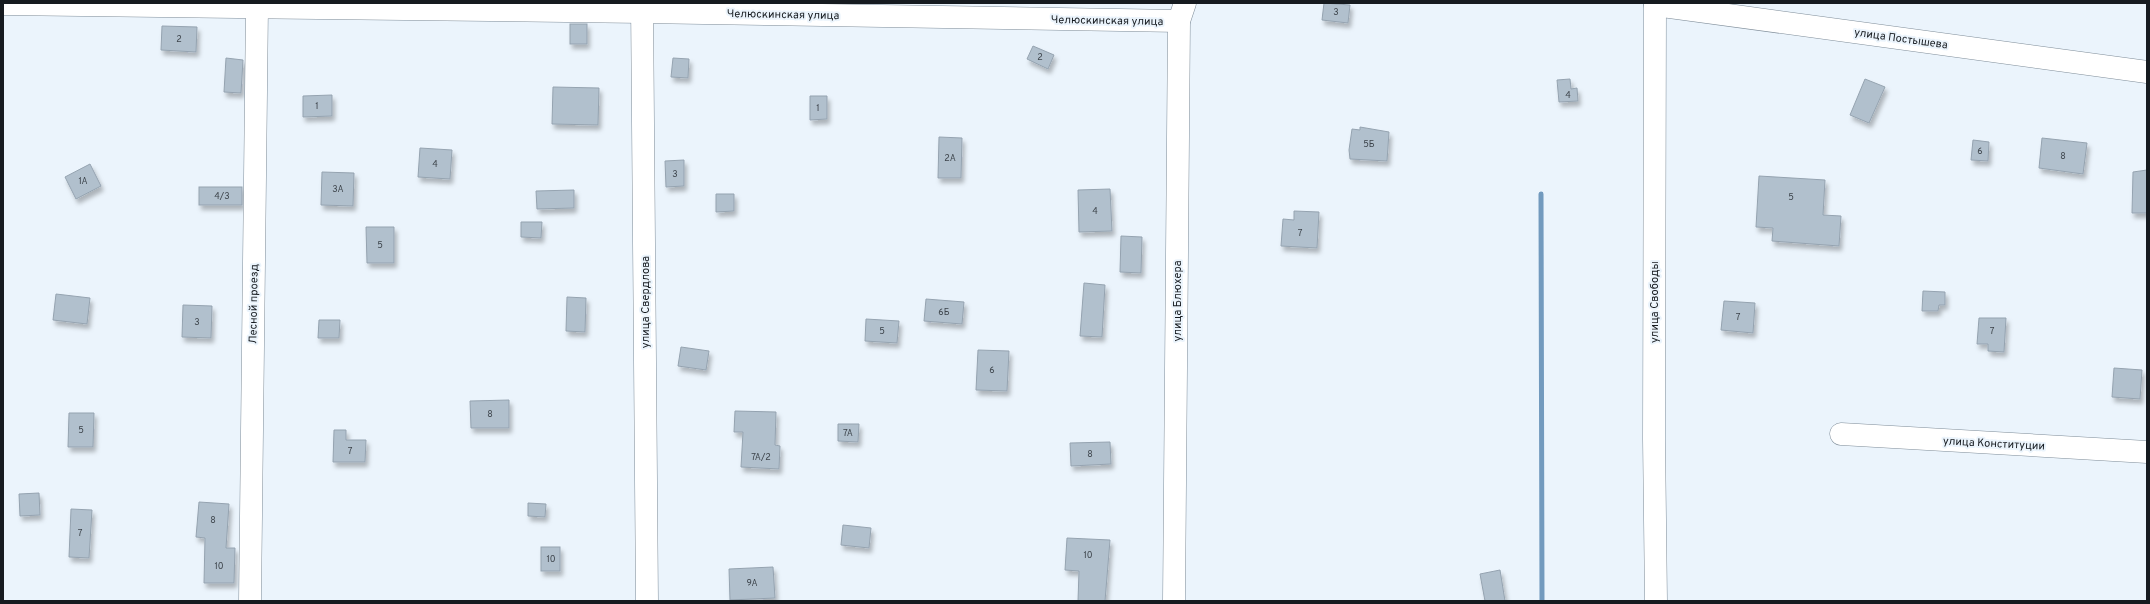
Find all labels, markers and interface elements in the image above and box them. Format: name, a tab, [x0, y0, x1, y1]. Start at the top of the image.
street label: Челюскинская улица	[727, 7, 840, 23]
house number: 3	[1333, 7, 1339, 18]
street label: Челюскинская улица	[1051, 13, 1164, 29]
street label: улица Постышева	[1853, 25, 1949, 53]
house number: 2	[176, 34, 182, 45]
house number: 2	[1037, 52, 1043, 63]
house number: 4	[1565, 90, 1571, 101]
house number: 1	[315, 101, 319, 112]
house number: 1	[816, 103, 820, 114]
house number: 5Б	[1363, 139, 1375, 150]
house number: 6	[1977, 146, 1983, 157]
house number: 8	[2060, 151, 2066, 162]
house number: 2А	[944, 153, 956, 164]
house number: 4	[432, 159, 438, 170]
house number: 3	[672, 169, 678, 180]
house number: 1А	[78, 176, 88, 187]
house number: 3А	[332, 184, 344, 195]
house number: 4/3	[214, 191, 230, 202]
house number: 5	[1788, 192, 1794, 203]
house number: 4	[1092, 206, 1098, 217]
house number: 7	[1298, 228, 1303, 239]
house number: 5	[377, 240, 383, 251]
street label: улица Свердлова	[639, 256, 653, 348]
street label: улица Блюхера	[1171, 260, 1185, 341]
street label: улица Свободы	[1648, 261, 1662, 343]
street label: Лесной проезд	[246, 264, 262, 344]
house number: 6Б	[938, 307, 950, 318]
house number: 7	[1736, 312, 1741, 323]
house number: 3	[194, 317, 200, 328]
house number: 5	[879, 326, 885, 337]
house number: 7	[1990, 326, 1995, 337]
house number: 6	[989, 365, 995, 376]
house number: 8	[487, 409, 493, 420]
house number: 5	[78, 425, 84, 436]
house number: 7А	[843, 428, 853, 439]
street label: улица Конституции	[1943, 434, 2045, 454]
house number: 7	[348, 446, 353, 457]
house number: 8	[1087, 449, 1093, 460]
house number: 7А/2	[751, 452, 771, 463]
house number: 8	[210, 515, 216, 526]
house number: 7	[78, 528, 83, 539]
house number: 10	[1083, 550, 1093, 561]
house number: 10	[546, 554, 556, 565]
house number: 10	[214, 561, 224, 572]
house number: 9А	[746, 578, 758, 589]

